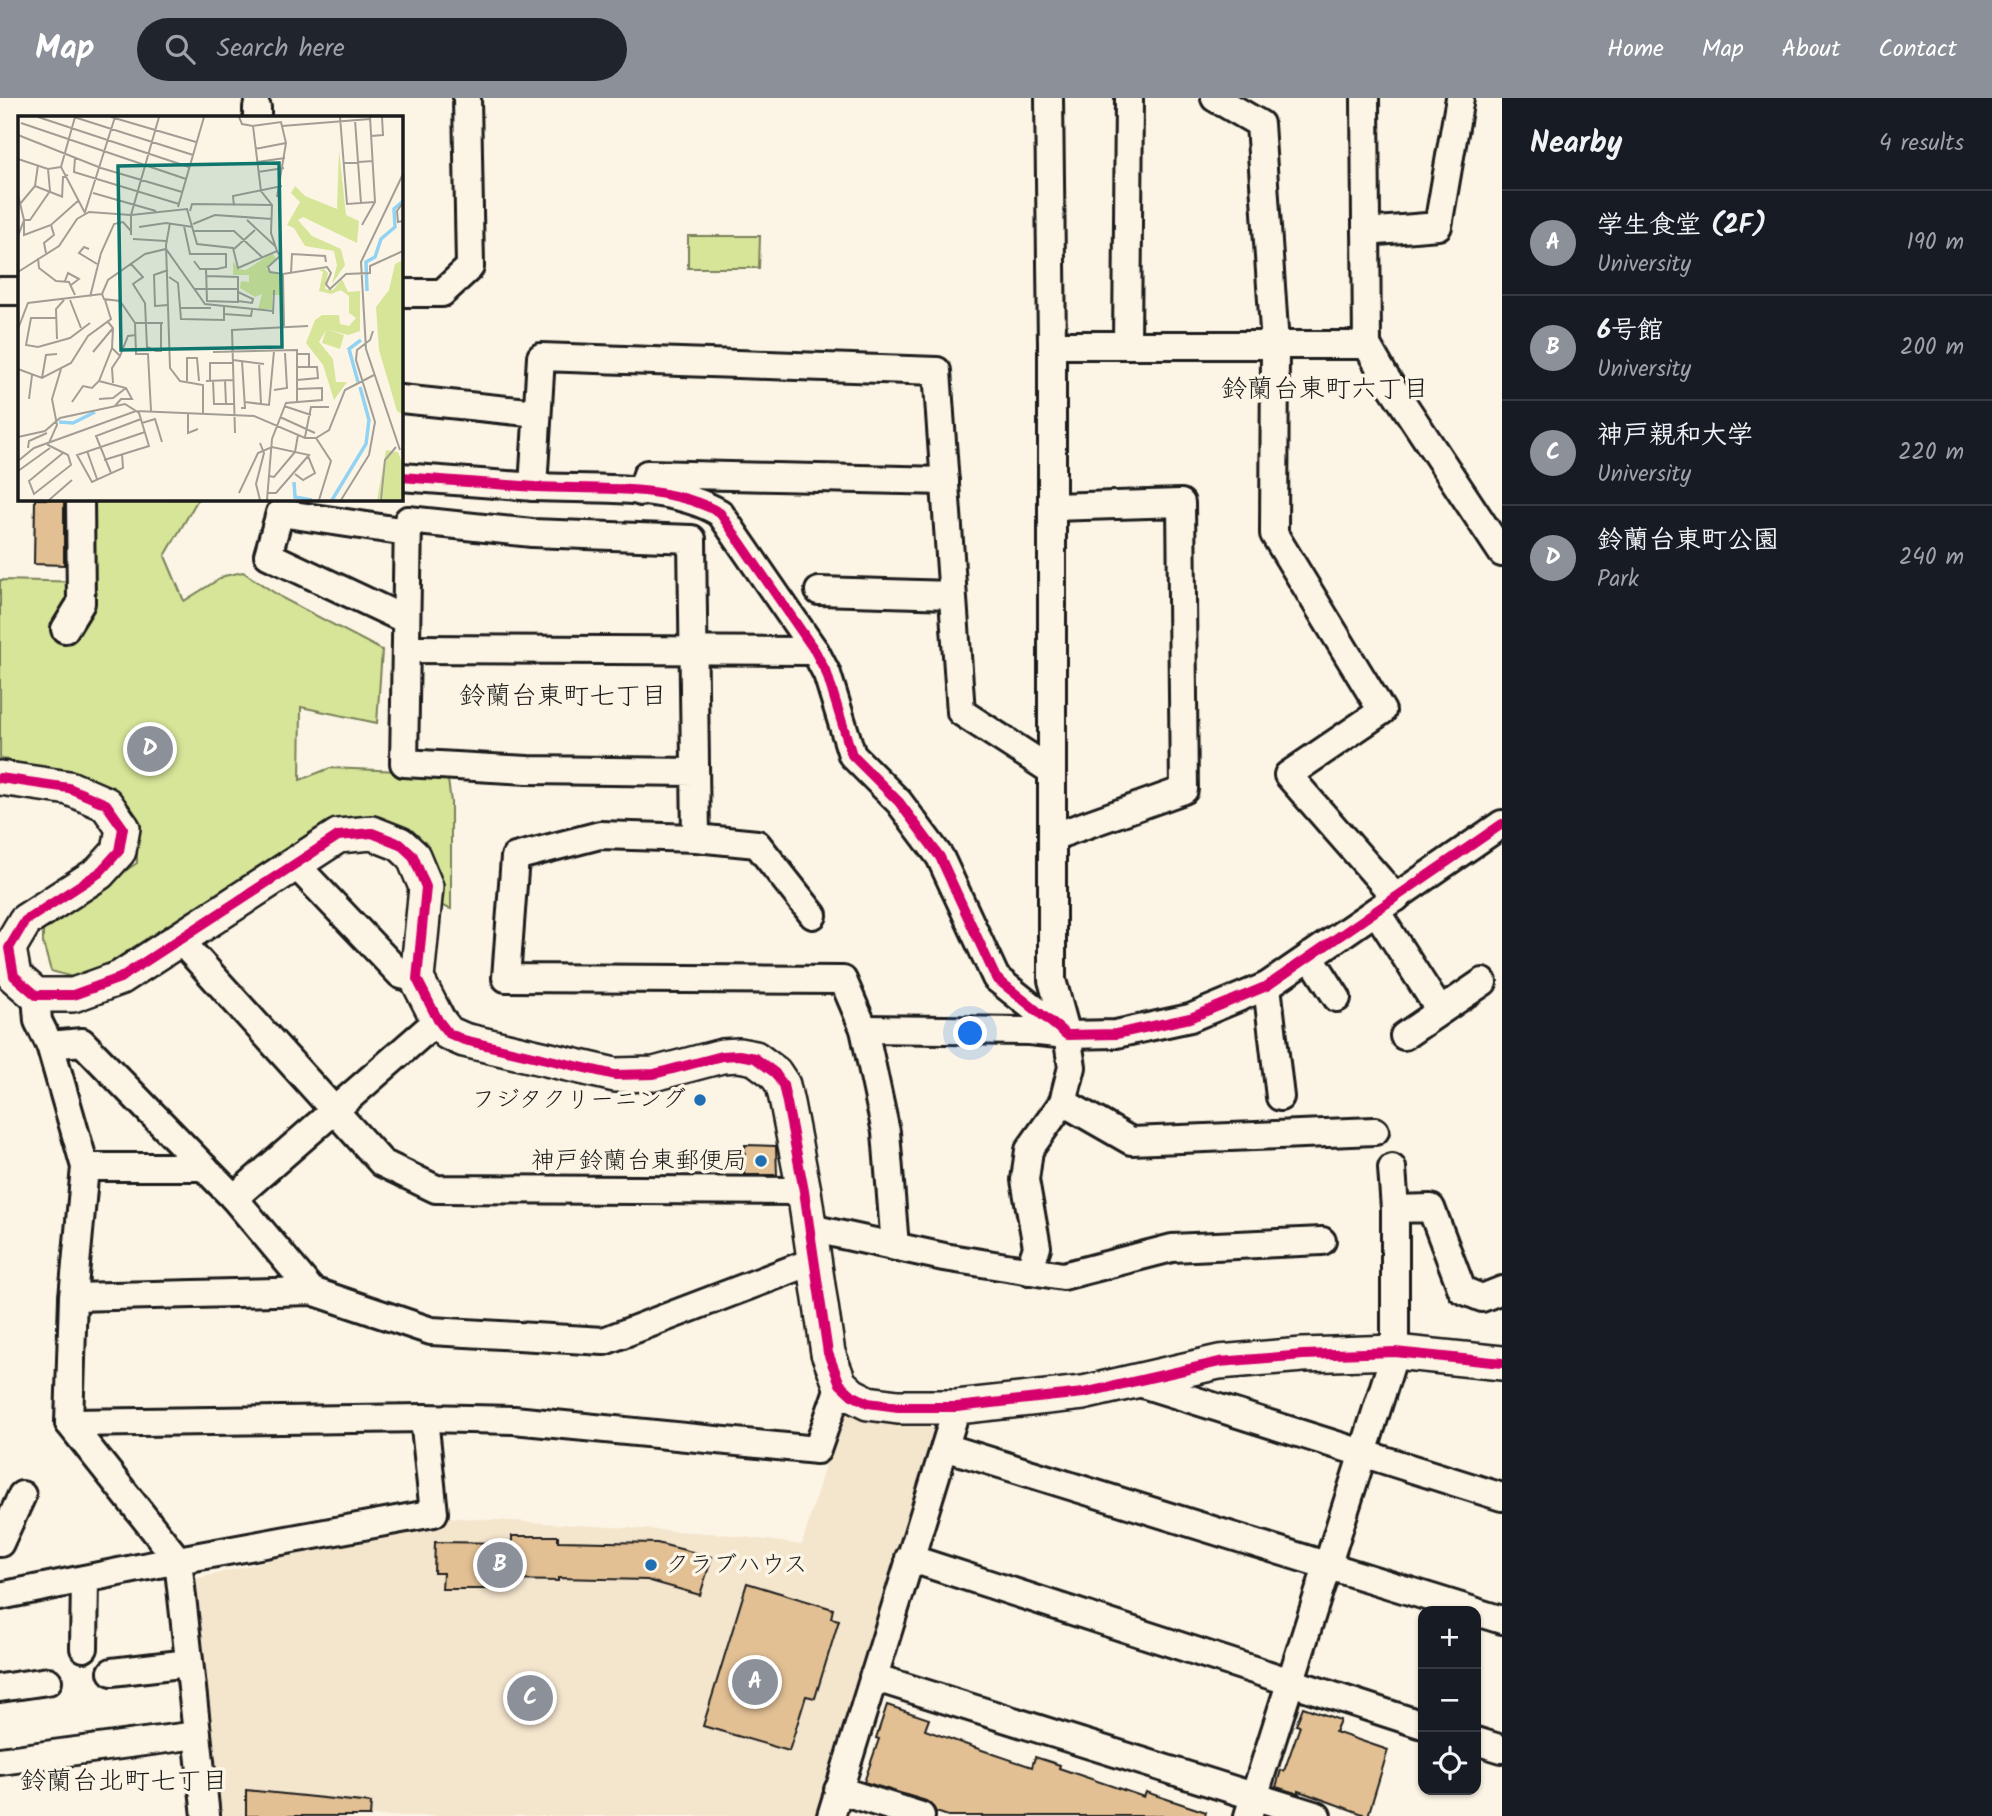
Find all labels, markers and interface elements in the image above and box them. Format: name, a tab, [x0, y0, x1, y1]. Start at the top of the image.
search box	[137, 18, 627, 81]
text: Map	[35, 23, 95, 76]
text: Search here	[217, 28, 345, 70]
icon: search	[161, 30, 199, 68]
text: Home	[1607, 30, 1664, 69]
text: Map	[1702, 30, 1744, 69]
text: About	[1782, 30, 1840, 69]
text: Contact	[1878, 30, 1957, 69]
inset map	[18, 116, 402, 500]
text: Nearby	[1530, 120, 1622, 168]
text: 4 results	[1879, 126, 1964, 162]
text: 学生食堂 (2F)	[1597, 205, 1766, 247]
text: A	[1546, 225, 1560, 261]
text: 190 m	[1907, 225, 1964, 261]
text: University	[1597, 247, 1691, 283]
text: 6号館	[1597, 310, 1663, 352]
text: B	[1546, 330, 1560, 366]
text: 200 m	[1900, 330, 1964, 366]
text: University	[1597, 352, 1691, 388]
district label: 鈴蘭台東町六丁目	[1221, 369, 1429, 411]
text: 神戸親和大学	[1597, 415, 1753, 457]
text: C	[1546, 435, 1560, 471]
text: 220 m	[1898, 435, 1964, 471]
text: University	[1597, 457, 1691, 493]
text: 鈴蘭台東町公園	[1597, 520, 1779, 562]
text: D	[1545, 540, 1561, 576]
text: 240 m	[1899, 540, 1964, 576]
text: Park	[1597, 562, 1639, 598]
district label: 鈴蘭台東町七丁目	[459, 676, 667, 718]
pin: D	[127, 723, 173, 775]
your location	[953, 1016, 987, 1050]
place label: フジタクリーニング	[471, 1081, 686, 1120]
marker: フジタクリーニング	[692, 1092, 708, 1108]
place label: 神戸鈴蘭台東郵便局	[531, 1142, 747, 1181]
marker: 神戸鈴蘭台東郵便局	[753, 1153, 769, 1169]
pin: B	[477, 1539, 523, 1591]
place label: クラブハウス	[665, 1546, 808, 1585]
marker: クラブハウス	[643, 1557, 659, 1573]
map controls	[1418, 1606, 1481, 1795]
button: +	[1418, 1606, 1481, 1669]
pin: A	[732, 1656, 778, 1708]
button: −	[1418, 1669, 1481, 1732]
pin: C	[507, 1672, 553, 1724]
button: locate	[1418, 1732, 1481, 1795]
district label: 鈴蘭台北町七丁目	[20, 1761, 228, 1803]

